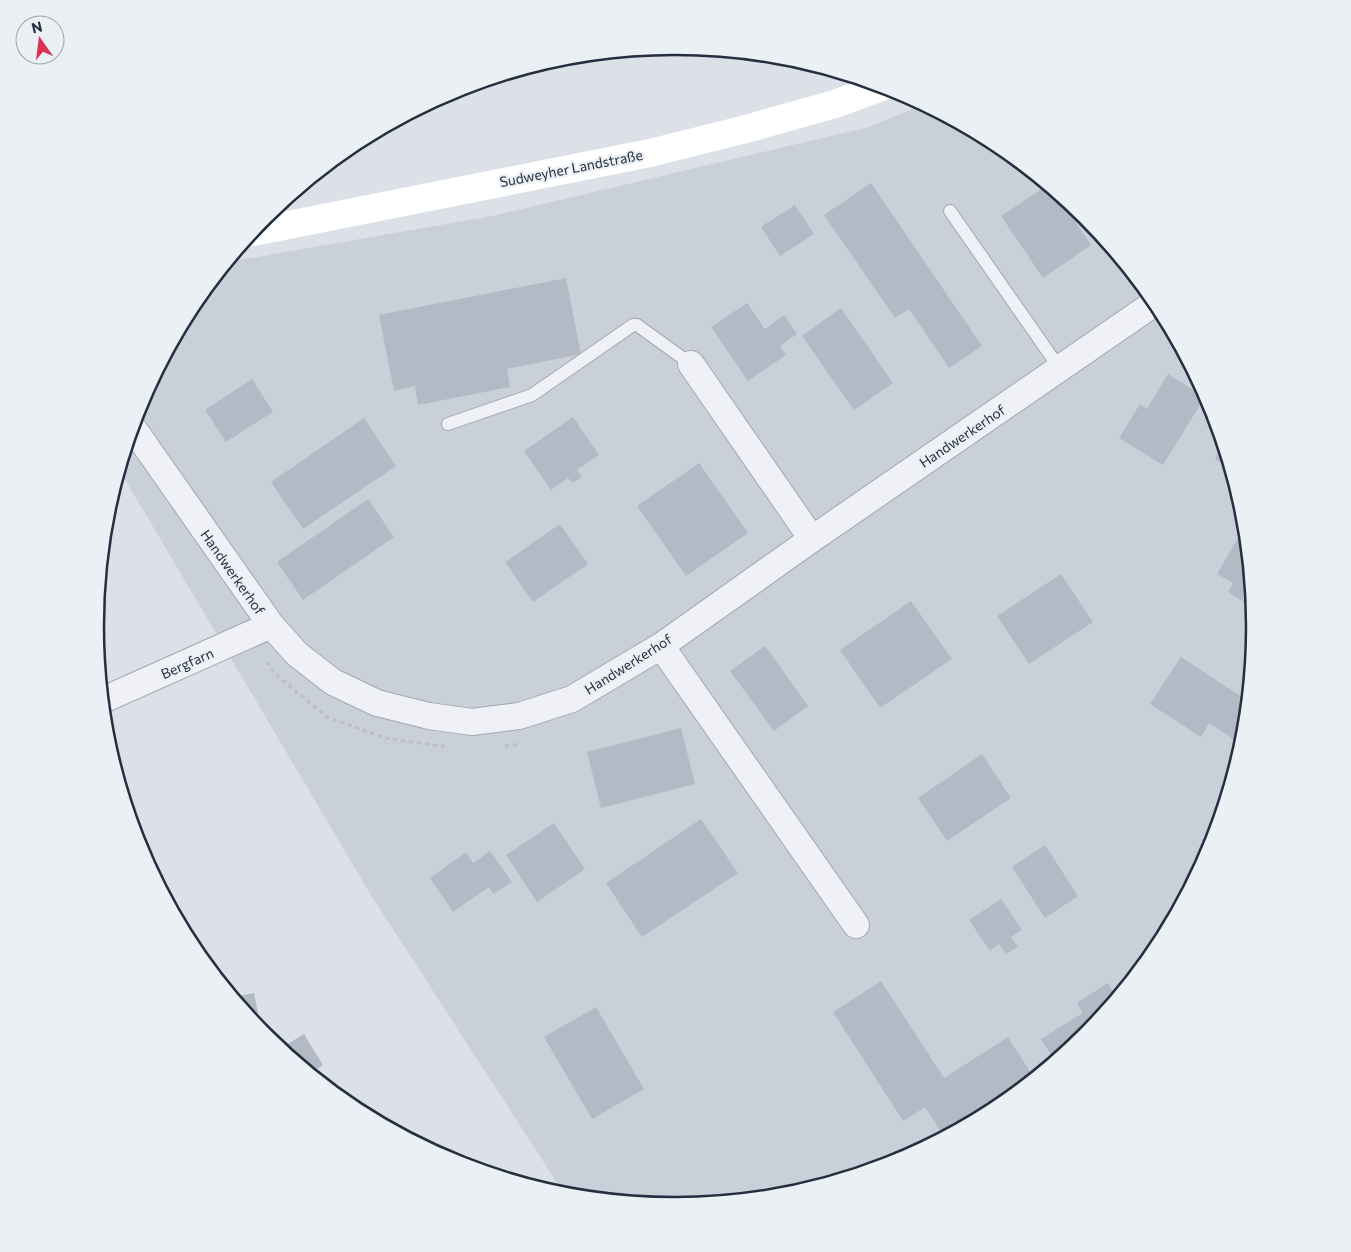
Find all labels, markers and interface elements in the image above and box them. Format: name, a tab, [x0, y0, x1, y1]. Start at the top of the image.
north arrow	[15, 15, 65, 65]
text: N	[30, 17, 44, 36]
street label: Sudweyher Landstraße	[498, 146, 644, 190]
street label: Handwerkerhof	[916, 401, 1009, 471]
street label: Handwerkerhof	[197, 526, 269, 618]
street label: Handwerkerhof	[581, 630, 675, 698]
street label: Bergfarn	[158, 644, 216, 682]

